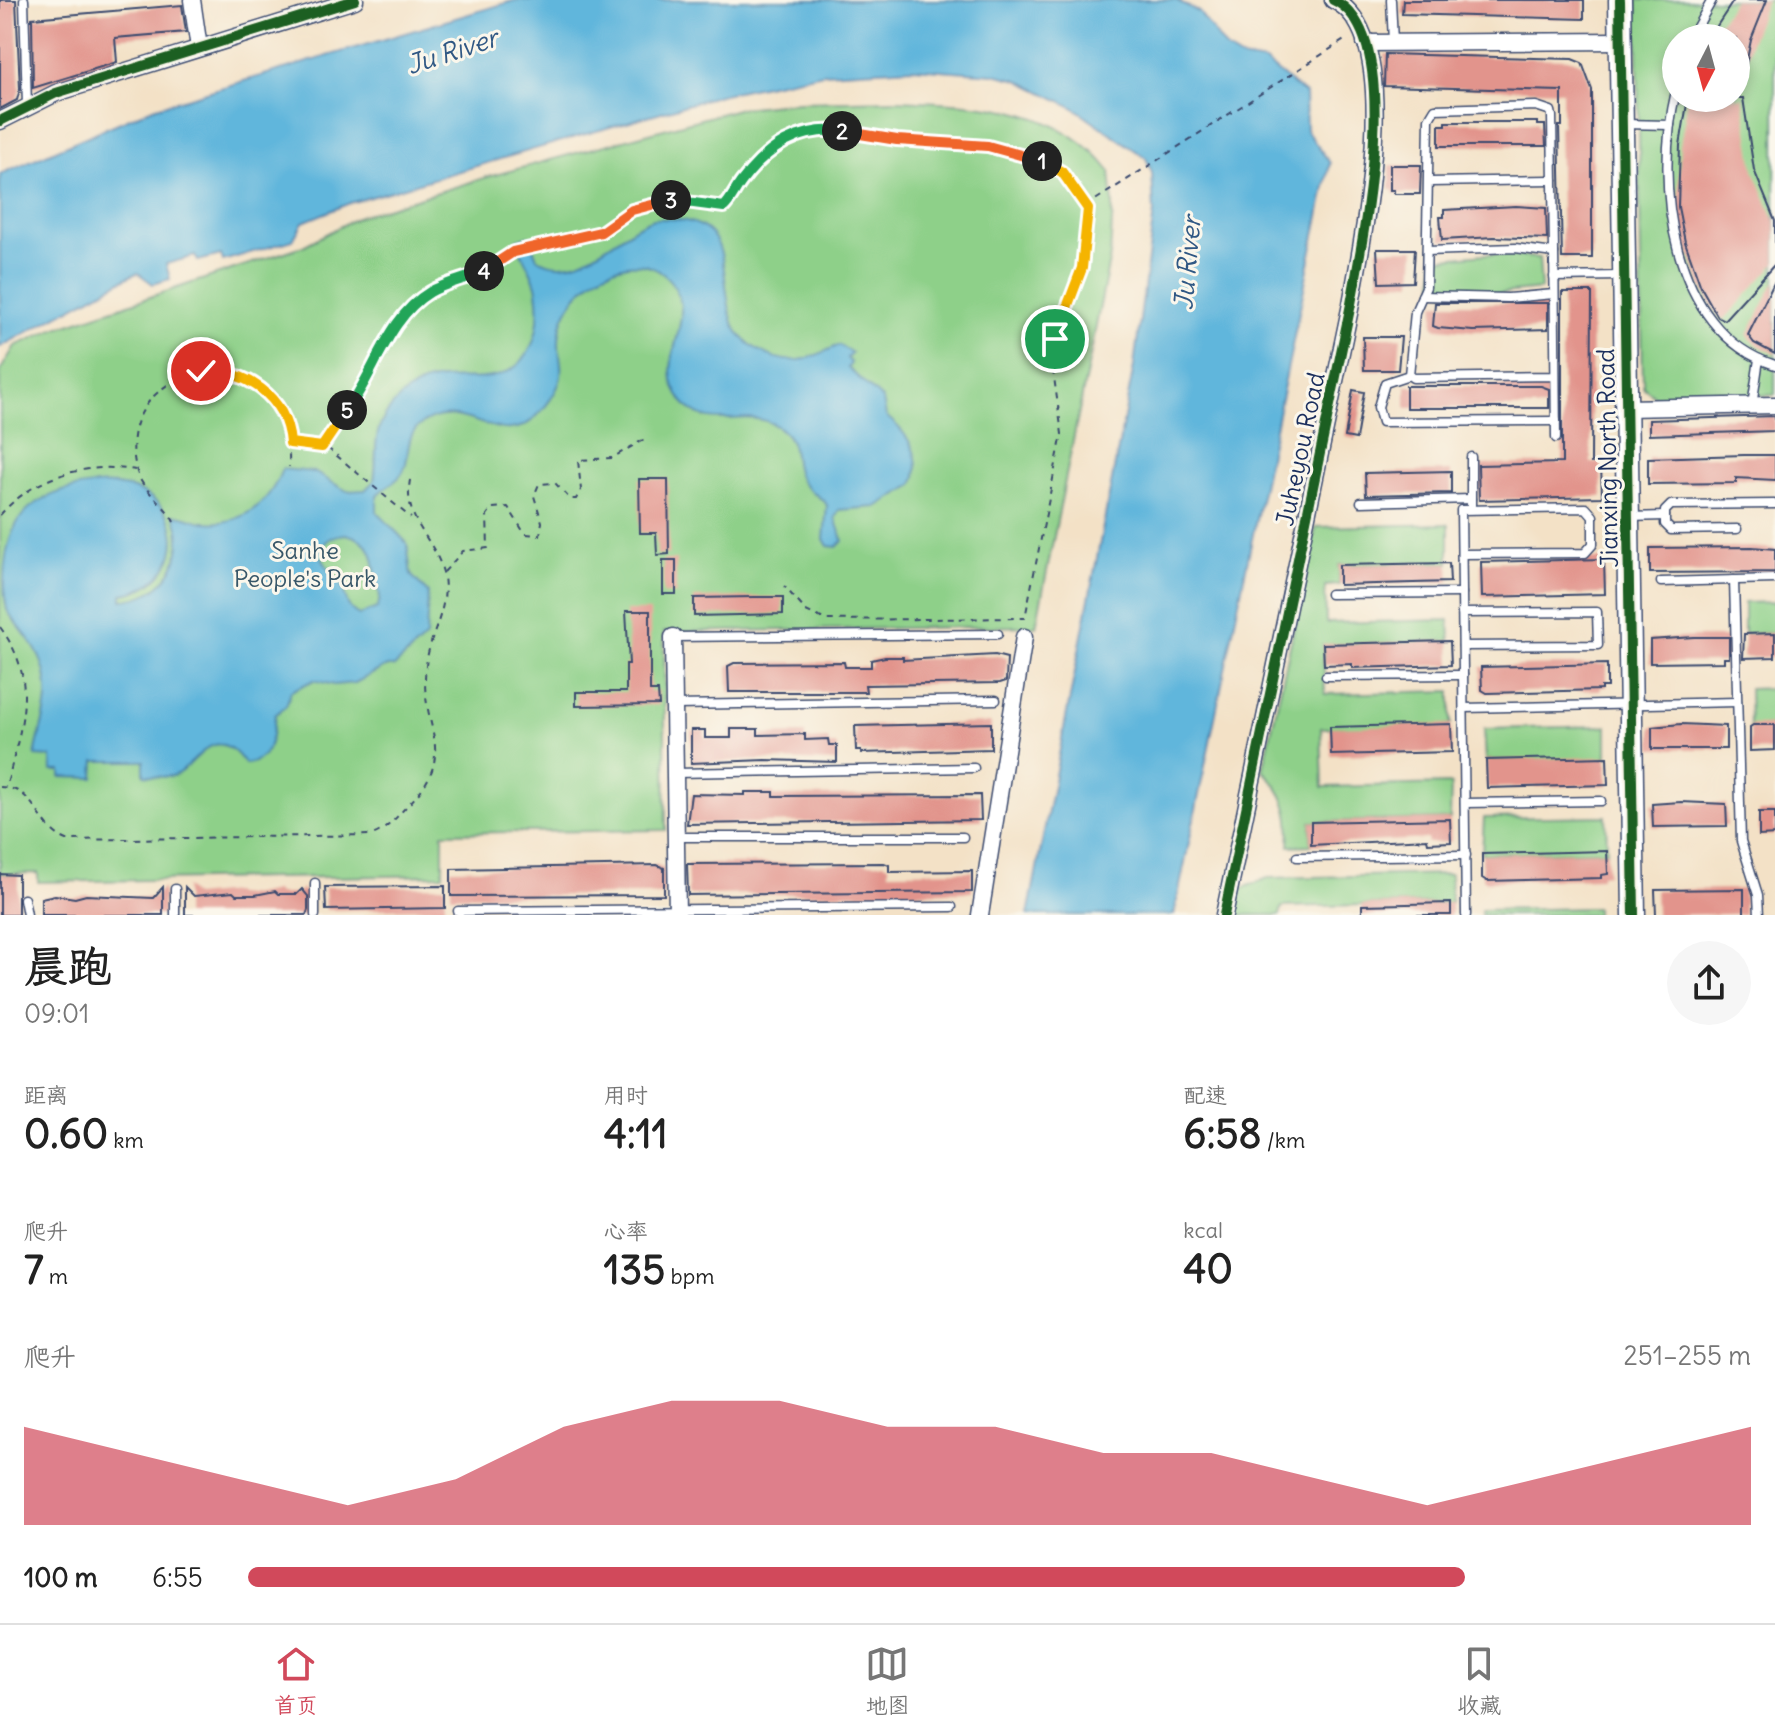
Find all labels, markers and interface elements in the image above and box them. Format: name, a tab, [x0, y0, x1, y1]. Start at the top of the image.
water label: Ju River	[402, 20, 505, 81]
north arrow	[1662, 24, 1750, 112]
map controls	[1662, 24, 1750, 112]
pin: 2	[822, 111, 862, 151]
text: 2	[836, 117, 848, 145]
pin: 1	[1022, 141, 1062, 181]
text: 1	[1038, 147, 1046, 175]
pin: 3	[651, 180, 691, 220]
text: 3	[665, 186, 677, 214]
water label: Ju River	[1166, 211, 1208, 311]
pin: 4	[464, 251, 504, 291]
text: 4	[478, 257, 490, 285]
pin	[1021, 305, 1089, 373]
icon: arrive	[1033, 317, 1077, 361]
pin	[167, 337, 235, 405]
street label: Jianxing North Road	[1590, 348, 1624, 568]
icon: check	[179, 349, 223, 393]
street label: Juheyou Road	[1269, 370, 1331, 528]
pin: 5	[327, 390, 367, 430]
text: 5	[341, 396, 353, 424]
park label: Sanhe People's Park	[234, 535, 376, 593]
text: 晨跑	[24, 939, 112, 994]
button: share	[1667, 941, 1751, 1025]
text: 09:01	[24, 997, 89, 1030]
text: 距离	[24, 1081, 68, 1109]
text: 用时	[604, 1081, 648, 1109]
text: 配速	[1183, 1081, 1227, 1109]
text: 0.60	[24, 1109, 108, 1159]
text: 4:11	[604, 1109, 668, 1159]
text: 6:58	[1183, 1109, 1262, 1159]
text: km	[108, 1126, 144, 1154]
text: /km	[1262, 1126, 1305, 1154]
text: kcal	[1183, 1216, 1223, 1244]
text: 爬升	[24, 1217, 68, 1245]
text: 心率	[604, 1217, 648, 1245]
text: 40	[1183, 1244, 1233, 1294]
text: 7	[24, 1245, 44, 1295]
text: 135	[604, 1245, 665, 1295]
text: m	[44, 1262, 68, 1290]
text: bpm	[665, 1262, 714, 1290]
text: 251–255 m	[1624, 1339, 1751, 1372]
text: 爬升	[24, 1340, 76, 1373]
text: 100 m	[24, 1561, 98, 1594]
text: 6:55	[152, 1561, 203, 1594]
tab: 首页	[274, 1642, 318, 1719]
tab: 地图	[865, 1642, 909, 1719]
tab: 收藏	[1457, 1642, 1501, 1719]

